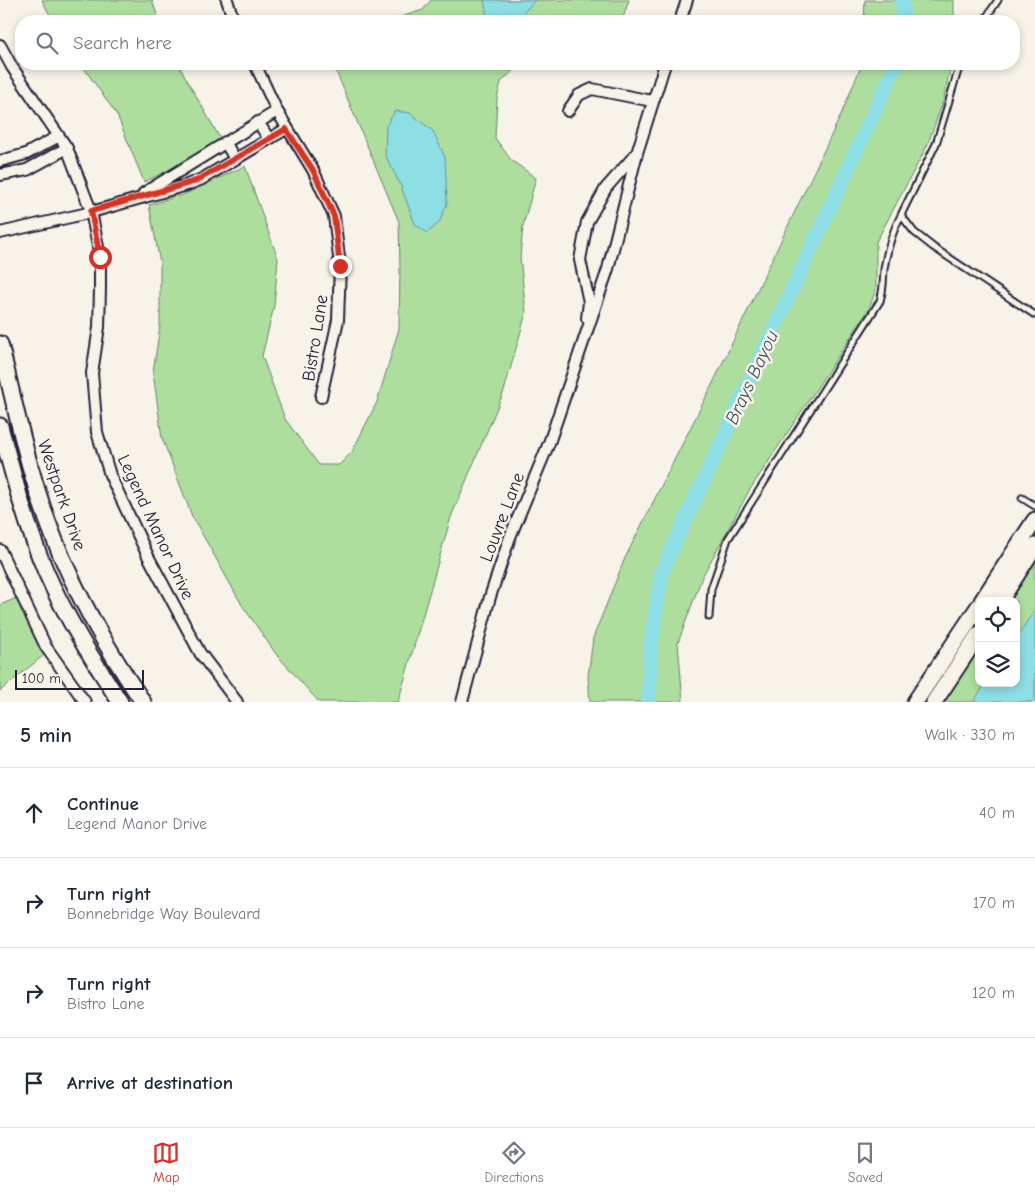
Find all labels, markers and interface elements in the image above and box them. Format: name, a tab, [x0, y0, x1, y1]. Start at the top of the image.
search box	[15, 15, 1020, 70]
icon: search	[33, 29, 61, 57]
text: Search here	[73, 32, 172, 54]
route start	[89, 246, 112, 269]
route end	[329, 255, 352, 278]
street label: Bistro Lane	[298, 293, 333, 383]
water label: Brays Bayou	[721, 327, 783, 428]
street label: Westpark Drive	[33, 437, 90, 553]
street label: Legend Manor Drive	[113, 451, 198, 603]
street label: Louvre Lane	[476, 470, 529, 565]
map controls	[975, 597, 1020, 687]
button: locate	[975, 597, 1020, 642]
button: layers	[975, 642, 1020, 687]
scale bar	[15, 667, 144, 690]
text: 100 m	[22, 670, 61, 687]
text: 5 min	[20, 723, 72, 747]
text: Walk · 330 m	[925, 726, 1015, 744]
text: Continue	[67, 793, 139, 815]
icon: ahead	[20, 799, 48, 827]
text: 40 m	[979, 804, 1015, 822]
text: Legend Manor Drive	[67, 815, 207, 833]
text: Turn right	[67, 883, 151, 905]
icon: right	[20, 889, 48, 917]
text: 170 m	[973, 894, 1015, 912]
text: Bonnebridge Way Boulevard	[67, 905, 261, 923]
text: Turn right	[67, 973, 151, 995]
icon: right	[20, 979, 48, 1007]
text: 120 m	[972, 984, 1015, 1002]
text: Bistro Lane	[67, 995, 145, 1013]
icon: arrive	[20, 1069, 48, 1097]
text: Arrive at destination	[67, 1072, 233, 1094]
tab: Map	[152, 1139, 180, 1186]
tab: Directions	[484, 1139, 544, 1186]
tab: Saved	[848, 1139, 883, 1186]

